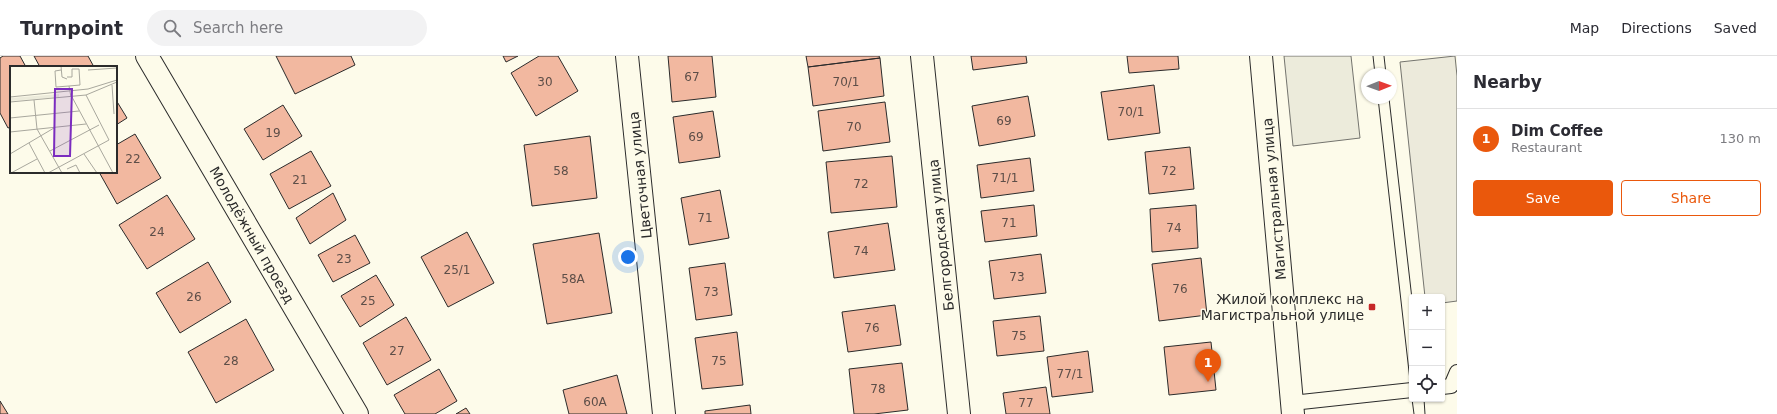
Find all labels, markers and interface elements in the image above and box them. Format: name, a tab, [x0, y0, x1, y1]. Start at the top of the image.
search box	[147, 10, 427, 46]
text: Turnpoint	[20, 17, 123, 39]
icon: search	[161, 17, 183, 39]
text: Search here	[193, 19, 283, 37]
text: Map	[1570, 20, 1599, 36]
text: Directions	[1621, 20, 1692, 36]
text: Saved	[1714, 20, 1757, 36]
inset map	[10, 66, 117, 173]
north arrow	[1361, 68, 1397, 104]
house number: 67	[684, 70, 700, 84]
text: Nearby	[1473, 72, 1542, 92]
house number: 30	[537, 75, 553, 89]
house number: 70/1	[833, 75, 859, 89]
house number: 70/1	[1118, 105, 1144, 119]
street label: Цветочная улица	[625, 111, 655, 239]
house number: 69	[996, 114, 1012, 128]
street label: Магистральная улица	[1259, 117, 1289, 281]
house number: 70	[846, 120, 862, 134]
text: Dim Coffee	[1511, 122, 1603, 140]
house number: 19	[265, 126, 281, 140]
house number: 69	[688, 130, 704, 144]
text: 1	[1481, 131, 1491, 146]
text: 130 m	[1719, 131, 1761, 146]
text: Restaurant	[1511, 140, 1582, 155]
house number: 22	[125, 152, 141, 166]
street label: Белгородская улица	[925, 158, 957, 312]
street label: Молодёжный проезд	[206, 164, 298, 306]
house number: 58	[553, 164, 569, 178]
house number: 72	[1161, 164, 1177, 178]
house number: 71/1	[992, 171, 1018, 185]
house number: 21	[292, 173, 308, 187]
house number: 72	[853, 177, 869, 191]
button: Save	[1473, 180, 1613, 216]
button: Share	[1621, 180, 1761, 216]
house number: 71	[697, 211, 713, 225]
house number: 71	[1001, 216, 1017, 230]
house number: 74	[1166, 221, 1182, 235]
house number: 24	[149, 225, 165, 239]
house number: 74	[853, 244, 869, 258]
your location	[618, 247, 638, 267]
house number: 23	[336, 252, 352, 266]
house number: 25/1	[444, 263, 470, 277]
house number: 73	[1009, 270, 1025, 284]
house number: 58А	[561, 272, 586, 286]
house number: 76	[1172, 282, 1188, 296]
house number: 73	[703, 285, 719, 299]
house number: 26	[186, 290, 202, 304]
place label: Жилой комплекс на Магистральной улице	[1201, 291, 1364, 323]
house number: 25	[360, 294, 376, 308]
map controls	[1409, 294, 1445, 402]
button: +	[1409, 294, 1445, 330]
marker: Жилой комплекс на Магистральной улице	[1367, 302, 1377, 312]
house number: 76	[864, 321, 880, 335]
house number: 75	[1011, 329, 1027, 343]
button: −	[1409, 330, 1445, 366]
house number: 27	[389, 344, 405, 358]
pin: 1	[1195, 349, 1221, 382]
house number: 28	[223, 354, 239, 368]
house number: 75	[711, 354, 727, 368]
button: locate	[1409, 366, 1445, 402]
house number: 77/1	[1057, 367, 1083, 381]
house number: 78	[870, 382, 886, 396]
house number: 60А	[583, 395, 608, 409]
house number: 77	[1018, 396, 1034, 410]

